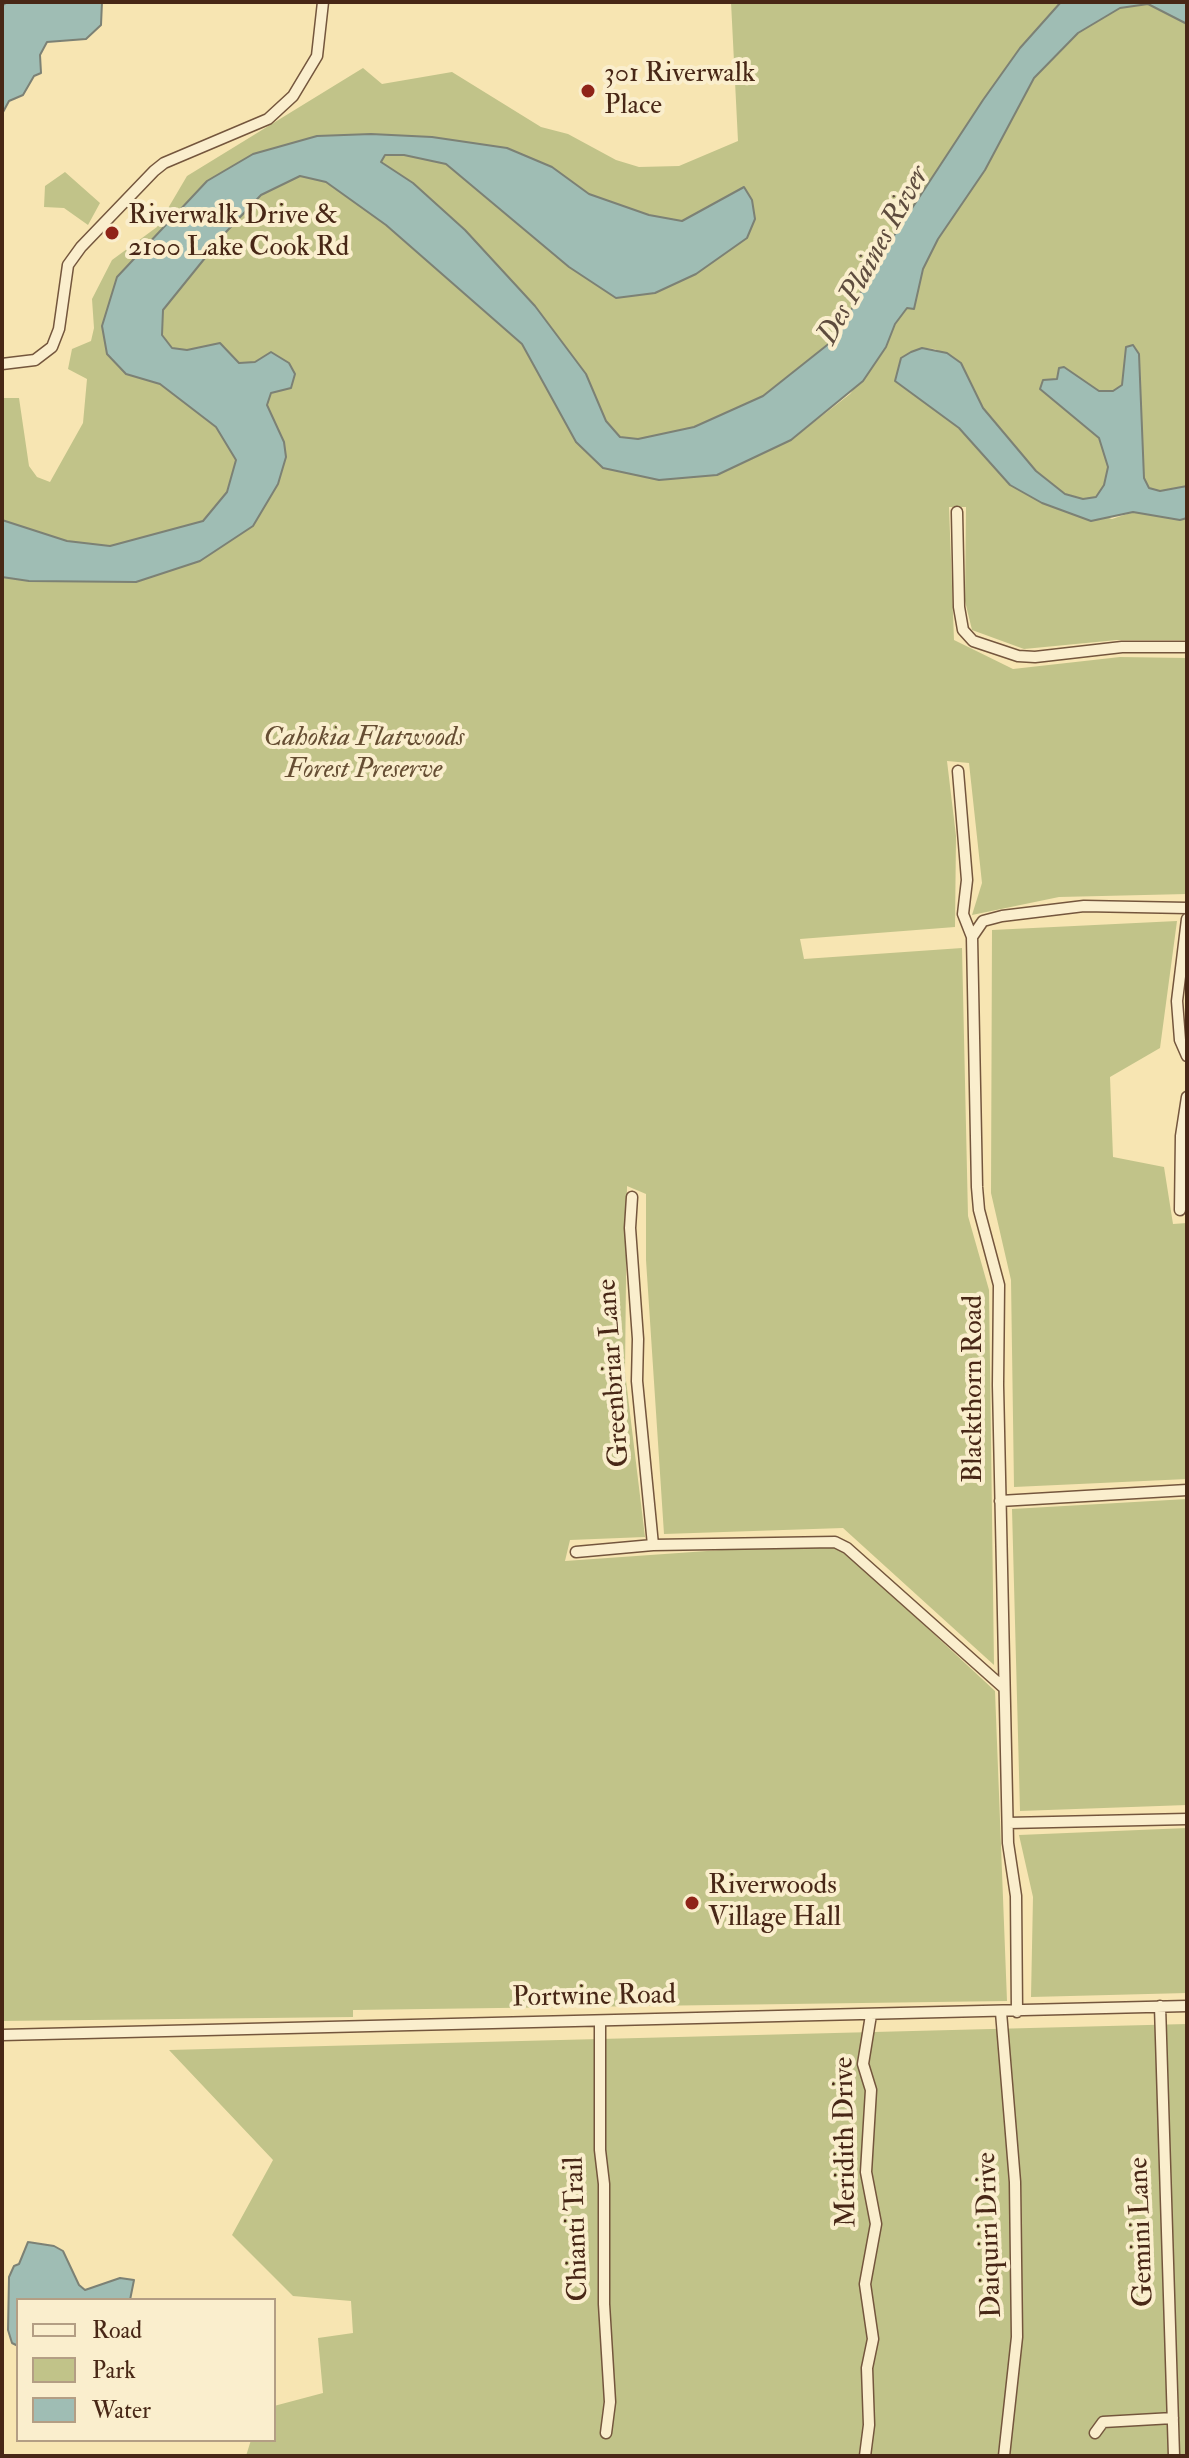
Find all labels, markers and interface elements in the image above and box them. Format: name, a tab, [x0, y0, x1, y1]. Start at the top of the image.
place label: 301 Riverwalk Place	[604, 58, 755, 124]
marker: 301 Riverwalk Place	[579, 82, 597, 100]
water label: Des Plaines River	[811, 161, 939, 351]
place label: Riverwalk Drive & 2100 Lake Cook Rd	[128, 200, 349, 266]
marker: Riverwalk Drive & 2100 Lake Cook Rd	[103, 224, 121, 242]
park label: Cahokia Flatwoods Forest Preserve	[264, 722, 464, 788]
street label: Greenbriar Lane	[592, 1278, 638, 1468]
street label: Blackthorn Road	[958, 1295, 992, 1483]
place label: Riverwoods Village Hall	[708, 1870, 841, 1936]
marker: Riverwoods Village Hall	[683, 1894, 701, 1912]
street label: Portwine Road	[512, 1980, 676, 2016]
street label: Meridith Drive	[829, 2056, 865, 2228]
street label: Daiquiri Drive	[971, 2151, 1011, 2319]
street label: Chianti Trail	[559, 2156, 597, 2302]
street label: Gemini Lane	[1124, 2156, 1162, 2308]
legend	[16, 2298, 276, 2442]
text: Road	[92, 2315, 142, 2346]
text: Park	[92, 2355, 136, 2386]
text: Water	[92, 2395, 151, 2426]

